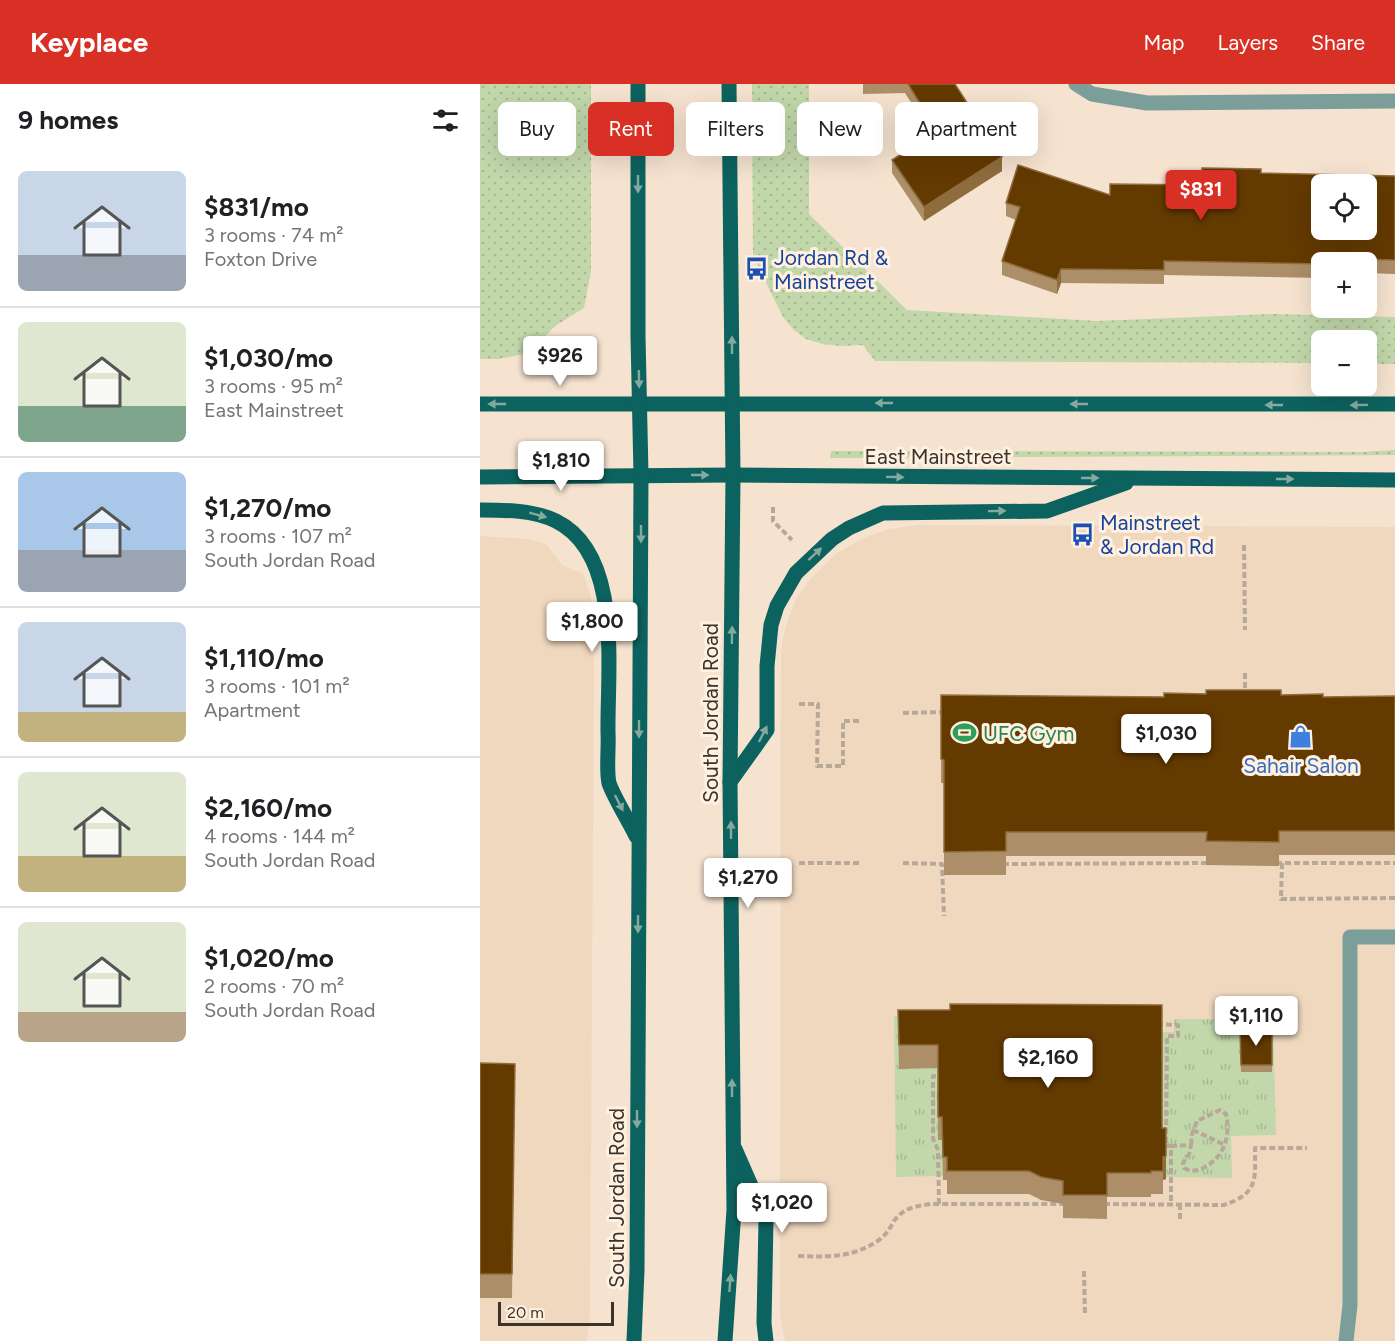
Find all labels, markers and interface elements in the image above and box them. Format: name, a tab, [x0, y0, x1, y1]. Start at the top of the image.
text: Keyplace	[30, 25, 148, 59]
text: Map	[1144, 30, 1184, 55]
text: Layers	[1217, 30, 1278, 55]
text: Share	[1311, 30, 1365, 55]
chip: Buy	[498, 102, 576, 156]
chip: Rent	[588, 102, 674, 156]
chip: Filters	[686, 102, 785, 156]
chip: New	[797, 102, 883, 156]
chip: Apartment	[895, 102, 1038, 156]
text: 9 homes	[18, 104, 118, 136]
icon: filters	[429, 104, 462, 137]
pin: $831	[1165, 170, 1237, 221]
map controls	[1311, 174, 1377, 396]
button: locate	[1311, 174, 1377, 240]
one-way arrow	[633, 175, 643, 194]
text: $831	[1180, 177, 1222, 201]
text: $831/mo	[204, 191, 309, 223]
icon: home	[66, 195, 138, 267]
text: 3 rooms · 74 m²	[204, 223, 343, 247]
place label: Jordan Rd & Mainstreet	[774, 245, 889, 294]
text: Foxton Drive	[204, 247, 317, 271]
button: +	[1311, 252, 1377, 318]
bus stop icon: Jordan Rd & Mainstreet	[743, 256, 769, 282]
button: −	[1311, 330, 1377, 396]
pin: $926	[524, 336, 596, 387]
one-way arrow	[727, 336, 737, 355]
text: $1,030/mo	[204, 342, 333, 374]
text: $926	[537, 343, 583, 367]
icon: home	[66, 346, 138, 418]
one-way arrow	[634, 370, 644, 389]
text: 3 rooms · 95 m²	[204, 374, 343, 398]
text: East Mainstreet	[204, 398, 344, 422]
one-way arrow	[875, 398, 894, 408]
one-way arrow	[487, 399, 506, 409]
one-way arrow	[1070, 399, 1089, 409]
one-way arrow	[1265, 400, 1284, 410]
one-way arrow	[1350, 400, 1369, 410]
pin: $1,810	[512, 441, 610, 492]
street label: East Mainstreet	[865, 444, 1011, 469]
text: $1,810	[532, 448, 590, 472]
one-way arrow	[690, 470, 709, 480]
one-way arrow	[885, 472, 904, 482]
one-way arrow	[1080, 473, 1099, 483]
one-way arrow	[1275, 474, 1294, 484]
text: $1,270/mo	[204, 492, 331, 524]
icon: home	[66, 496, 138, 568]
one-way arrow	[988, 506, 1007, 516]
place label: Mainstreet & Jordan Rd	[1100, 510, 1214, 559]
one-way arrow	[529, 511, 547, 521]
bus stop icon: Mainstreet & Jordan Rd	[1069, 521, 1095, 547]
text: 3 rooms · 107 m²	[204, 524, 352, 548]
one-way arrow	[636, 524, 645, 543]
text: South Jordan Road	[204, 548, 375, 572]
one-way arrow	[807, 548, 821, 562]
pin: $1,800	[543, 602, 641, 653]
text: $1,800	[561, 609, 623, 633]
street label: South Jordan Road	[698, 623, 723, 803]
one-way arrow	[727, 625, 737, 644]
text: $1,110/mo	[204, 642, 324, 674]
icon: home	[66, 646, 138, 718]
text: 3 rooms · 101 m²	[204, 674, 350, 698]
text: Apartment	[204, 698, 301, 722]
pin: $1,030	[1117, 714, 1215, 765]
one-way arrow	[634, 719, 644, 738]
sports icon: UFC Gym	[952, 720, 978, 746]
place label: UFC Gym	[983, 721, 1074, 746]
text: $1,030	[1135, 721, 1197, 745]
shop icon: Sahair Salon	[1288, 724, 1314, 750]
one-way arrow	[757, 725, 767, 743]
place label: Sahair Salon	[1243, 753, 1359, 778]
text: $2,160/mo	[204, 792, 332, 824]
one-way arrow	[615, 794, 624, 811]
icon: home	[66, 796, 138, 868]
one-way arrow	[726, 820, 736, 839]
text: 4 rooms · 144 m²	[204, 824, 355, 848]
text: South Jordan Road	[204, 848, 375, 872]
pin: $1,270	[699, 858, 797, 909]
text: $1,270	[718, 865, 778, 889]
one-way arrow	[633, 914, 643, 933]
text: $1,020/mo	[204, 942, 334, 974]
icon: home	[66, 946, 138, 1018]
text: 2 rooms · 70 m²	[204, 974, 344, 998]
pin: $1,110	[1207, 996, 1305, 1047]
text: South Jordan Road	[204, 998, 375, 1022]
text: $1,110	[1229, 1003, 1283, 1027]
pin: $2,160	[999, 1038, 1097, 1089]
text: $2,160	[1018, 1045, 1078, 1069]
one-way arrow	[727, 1078, 737, 1097]
street label: South Jordan Road	[604, 1108, 629, 1288]
one-way arrow	[633, 1109, 642, 1128]
pin: $1,020	[733, 1183, 831, 1234]
text: $1,020	[751, 1190, 813, 1214]
one-way arrow	[725, 1273, 735, 1292]
scale bar	[498, 1299, 614, 1326]
text: 20 m	[507, 1303, 544, 1322]

